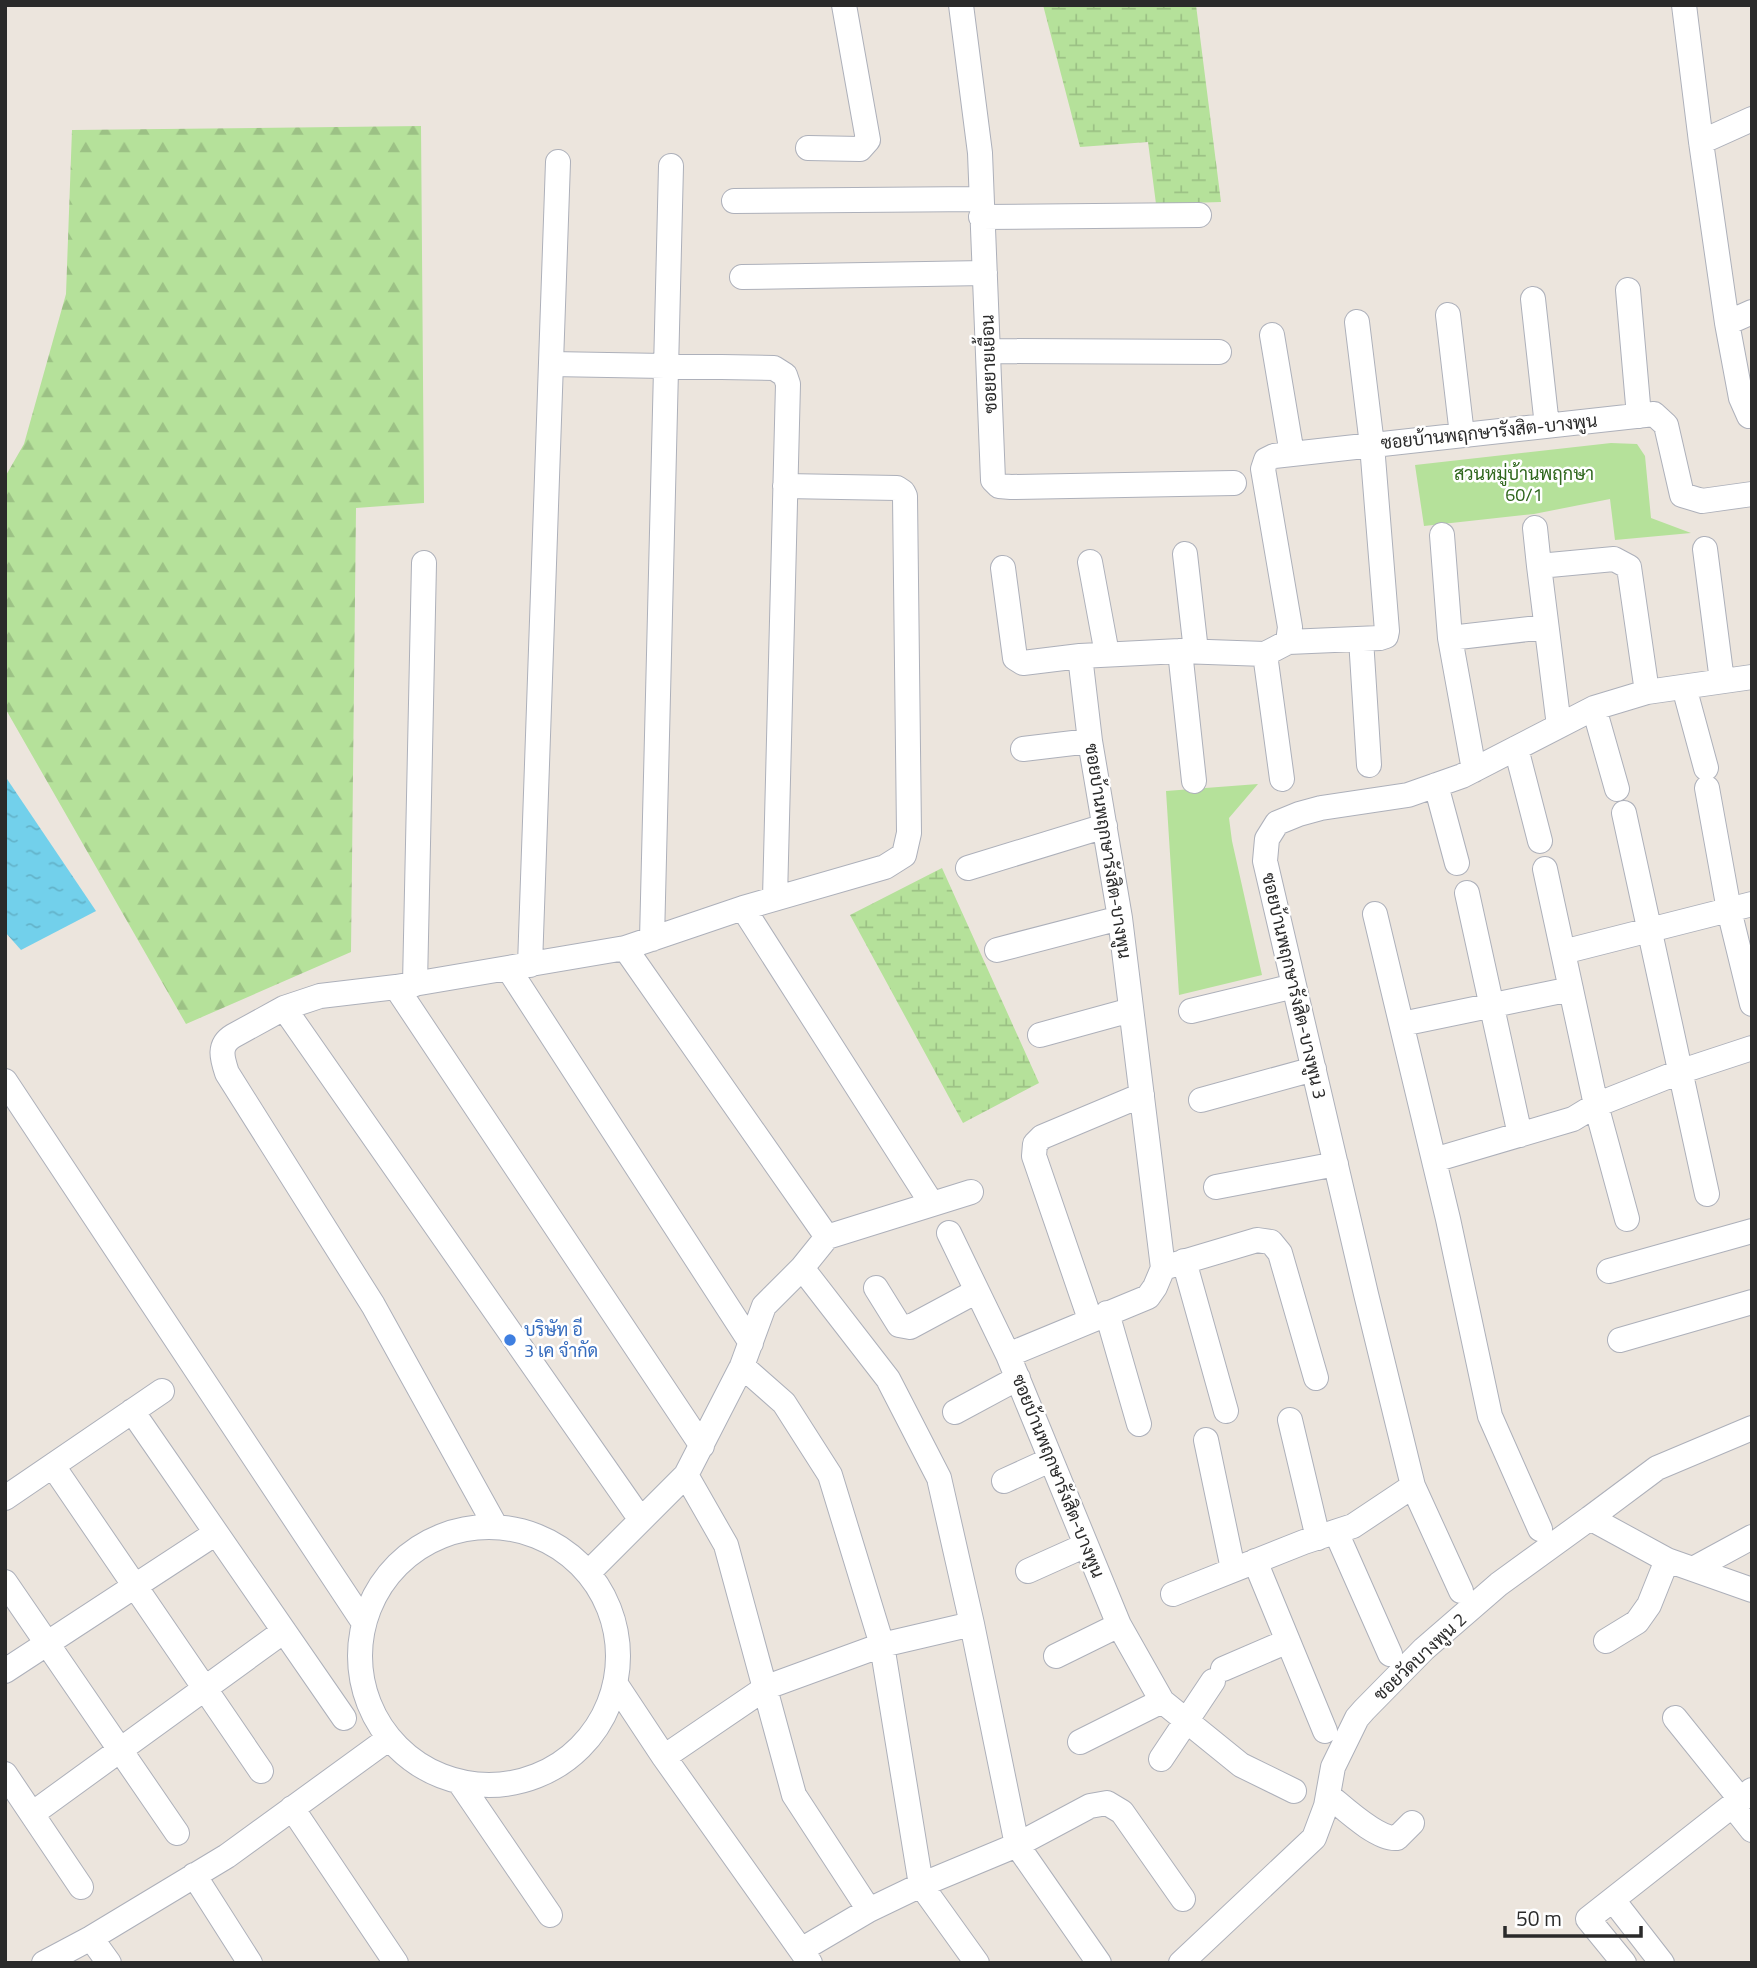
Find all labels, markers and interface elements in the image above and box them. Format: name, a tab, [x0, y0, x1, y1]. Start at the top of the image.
street label: ซอยยายเยื้อน	[971, 314, 1004, 414]
street label: ซอยบ้านพฤกษารังสิต-บางพูน	[1379, 407, 1599, 456]
park label: สวนหมู่บ้านพฤกษา 60/1	[1454, 460, 1594, 508]
street label: ซอยบ้านพฤกษารังสิต-บางพูน	[1078, 741, 1139, 960]
street label: ซอยบ้านพฤกษารังสิต-บางพูน 3	[1255, 870, 1334, 1102]
place label: บริษัท อี 3 เค จำกัด	[524, 1316, 598, 1364]
marker: บริษัท อี 3 เค จำกัด	[502, 1332, 518, 1348]
street label: ซอยบ้านพฤกษารังสิต-บางพูน	[1005, 1370, 1112, 1582]
street label: ซอยวัดบางพูน 2	[1367, 1606, 1472, 1707]
scale bar	[1505, 1895, 1642, 1939]
text: 50 m	[1516, 1902, 1562, 1934]

